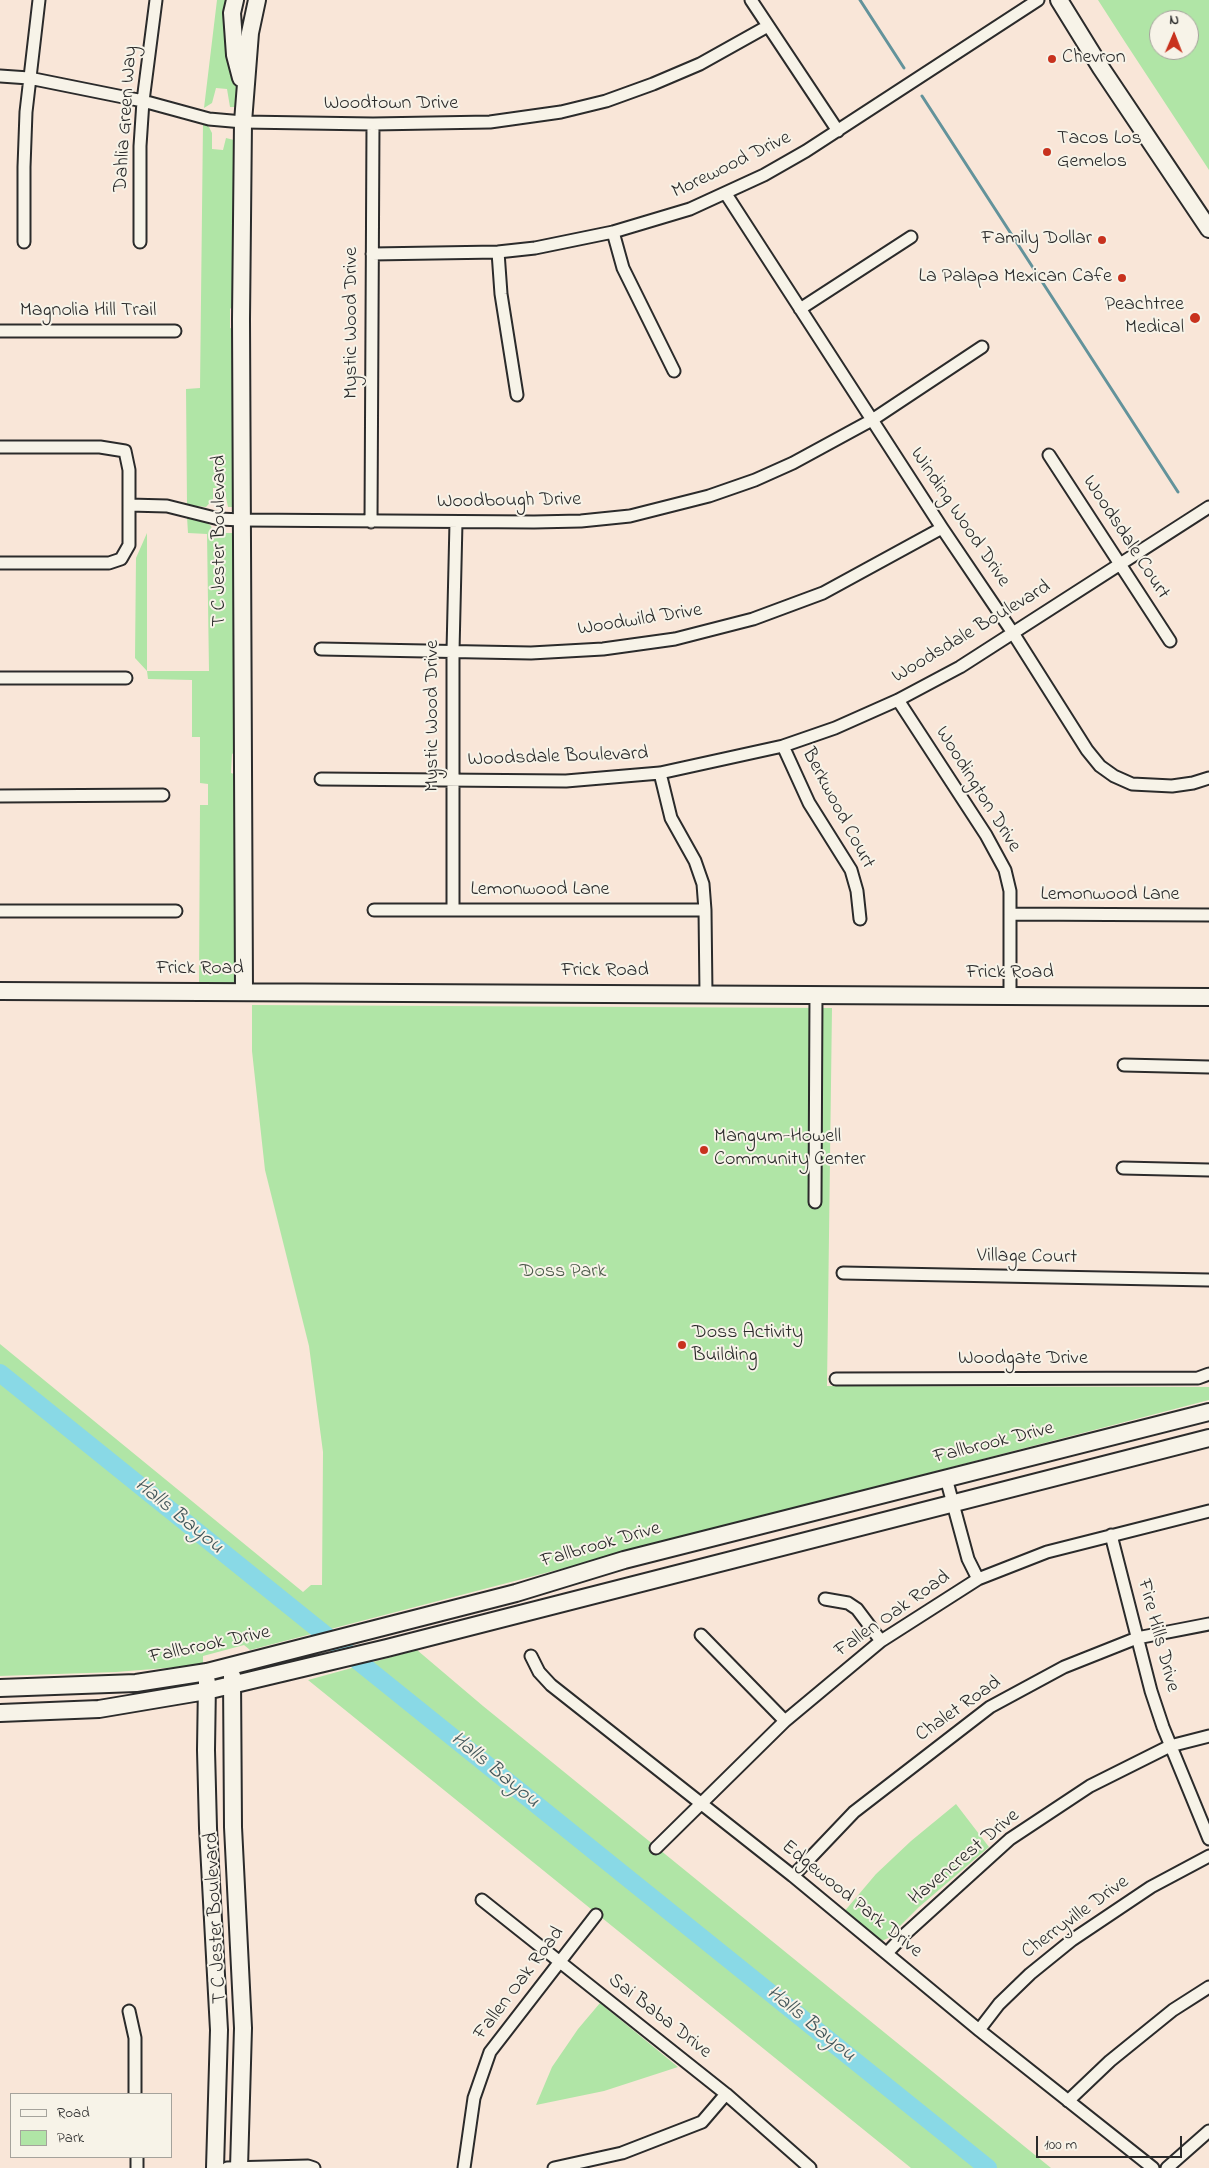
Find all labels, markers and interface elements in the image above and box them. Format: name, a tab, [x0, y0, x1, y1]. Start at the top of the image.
north arrow	[1149, 10, 1199, 60]
text: N	[1169, 10, 1179, 31]
street label: Dahlia Green Way	[110, 45, 144, 193]
place label: Chevron	[1062, 47, 1126, 71]
marker: Chevron	[1046, 53, 1058, 65]
street label: Woodtown Drive	[324, 93, 458, 117]
street label: Morewood Drive	[669, 127, 795, 205]
place label: Tacos Los Gemelos	[1057, 128, 1142, 175]
marker: Tacos Los Gemelos	[1041, 146, 1053, 158]
place label: Family Dollar	[981, 228, 1092, 252]
marker: Family Dollar	[1096, 234, 1108, 246]
street label: Mystic Wood Drive	[341, 247, 365, 399]
place label: La Palapa Mexican Cafe	[919, 266, 1112, 290]
marker: La Palapa Mexican Cafe	[1116, 272, 1128, 284]
place label: Peachtree Medical	[1105, 294, 1184, 341]
street label: Magnolia Hill Trail	[20, 300, 156, 324]
marker: Peachtree Medical	[1188, 311, 1202, 325]
street label: Winding Wood Drive	[903, 444, 1015, 592]
street label: T C Jester Boulevard	[209, 455, 233, 627]
street label: Woodsdale Court	[1076, 472, 1174, 604]
street label: Woodbough Drive	[437, 489, 581, 515]
street label: Woodsdale Boulevard	[888, 576, 1056, 690]
street label: Woodwild Drive	[576, 599, 704, 643]
street label: Mystic Wood Drive	[422, 640, 446, 792]
street label: Woodington Drive	[929, 723, 1025, 857]
street label: Woodsdale Boulevard	[467, 743, 649, 773]
street label: Berkwood Court	[795, 745, 879, 873]
street label: Lemonwood Lane	[470, 879, 610, 903]
street label: Lemonwood Lane	[1040, 884, 1180, 908]
street label: Frick Road	[156, 958, 244, 982]
street label: Frick Road	[561, 960, 649, 984]
street label: Frick Road	[966, 962, 1054, 986]
place label: Mangum-Howell Community Center	[714, 1126, 866, 1173]
marker: Mangum-Howell Community Center	[698, 1144, 710, 1156]
street label: Village Court	[977, 1245, 1077, 1271]
park label: Doss Park	[520, 1261, 606, 1285]
place label: Doss Activity Building	[692, 1322, 803, 1369]
marker: Doss Activity Building	[676, 1339, 688, 1351]
street label: Woodgate Drive	[958, 1348, 1088, 1372]
street label: Fallbrook Drive	[931, 1417, 1057, 1471]
water label: Halls Bayou	[128, 1473, 228, 1561]
street label: Fallbrook Drive	[539, 1518, 663, 1574]
street label: Fallen Oak Road	[831, 1566, 955, 1664]
street label: Fire Hills Drive	[1130, 1577, 1184, 1695]
street label: Fallbrook Drive	[147, 1621, 273, 1671]
street label: Chalet Road	[912, 1672, 1006, 1748]
water label: Halls Bayou	[444, 1727, 544, 1815]
street label: Havencrest Drive	[905, 1805, 1025, 1911]
street label: T C Jester Boulevard	[201, 1832, 233, 2004]
street label: Edgewood Park Drive	[776, 1836, 926, 1964]
street label: Cherryville Drive	[1018, 1871, 1134, 1965]
street label: Fallen Oak Road	[470, 1923, 570, 2045]
street label: Sai Baba Drive	[603, 1969, 715, 2065]
water label: Halls Bayou	[760, 1981, 860, 2069]
legend	[10, 2093, 172, 2158]
text: Road	[57, 2102, 90, 2124]
scale bar	[1039, 2126, 1185, 2158]
text: Park	[57, 2127, 84, 2149]
text: 100 m	[1044, 2134, 1077, 2156]

